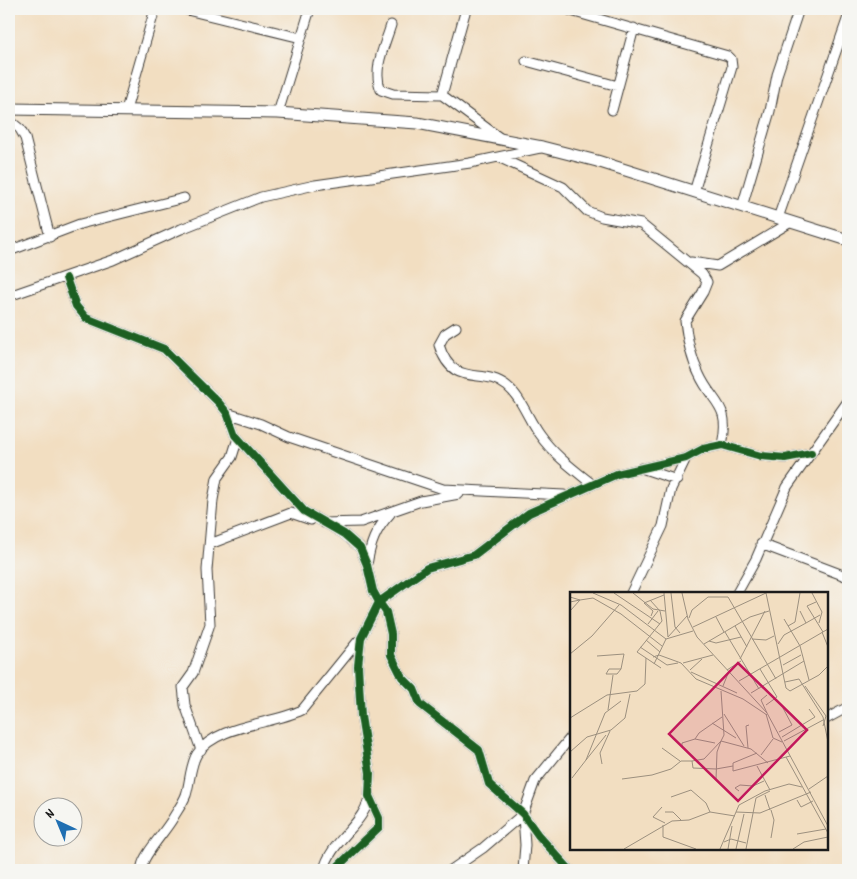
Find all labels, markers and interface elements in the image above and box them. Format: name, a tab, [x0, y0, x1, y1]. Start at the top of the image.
inset map	[570, 592, 827, 849]
north arrow	[32, 796, 82, 846]
text: N	[41, 804, 60, 824]

